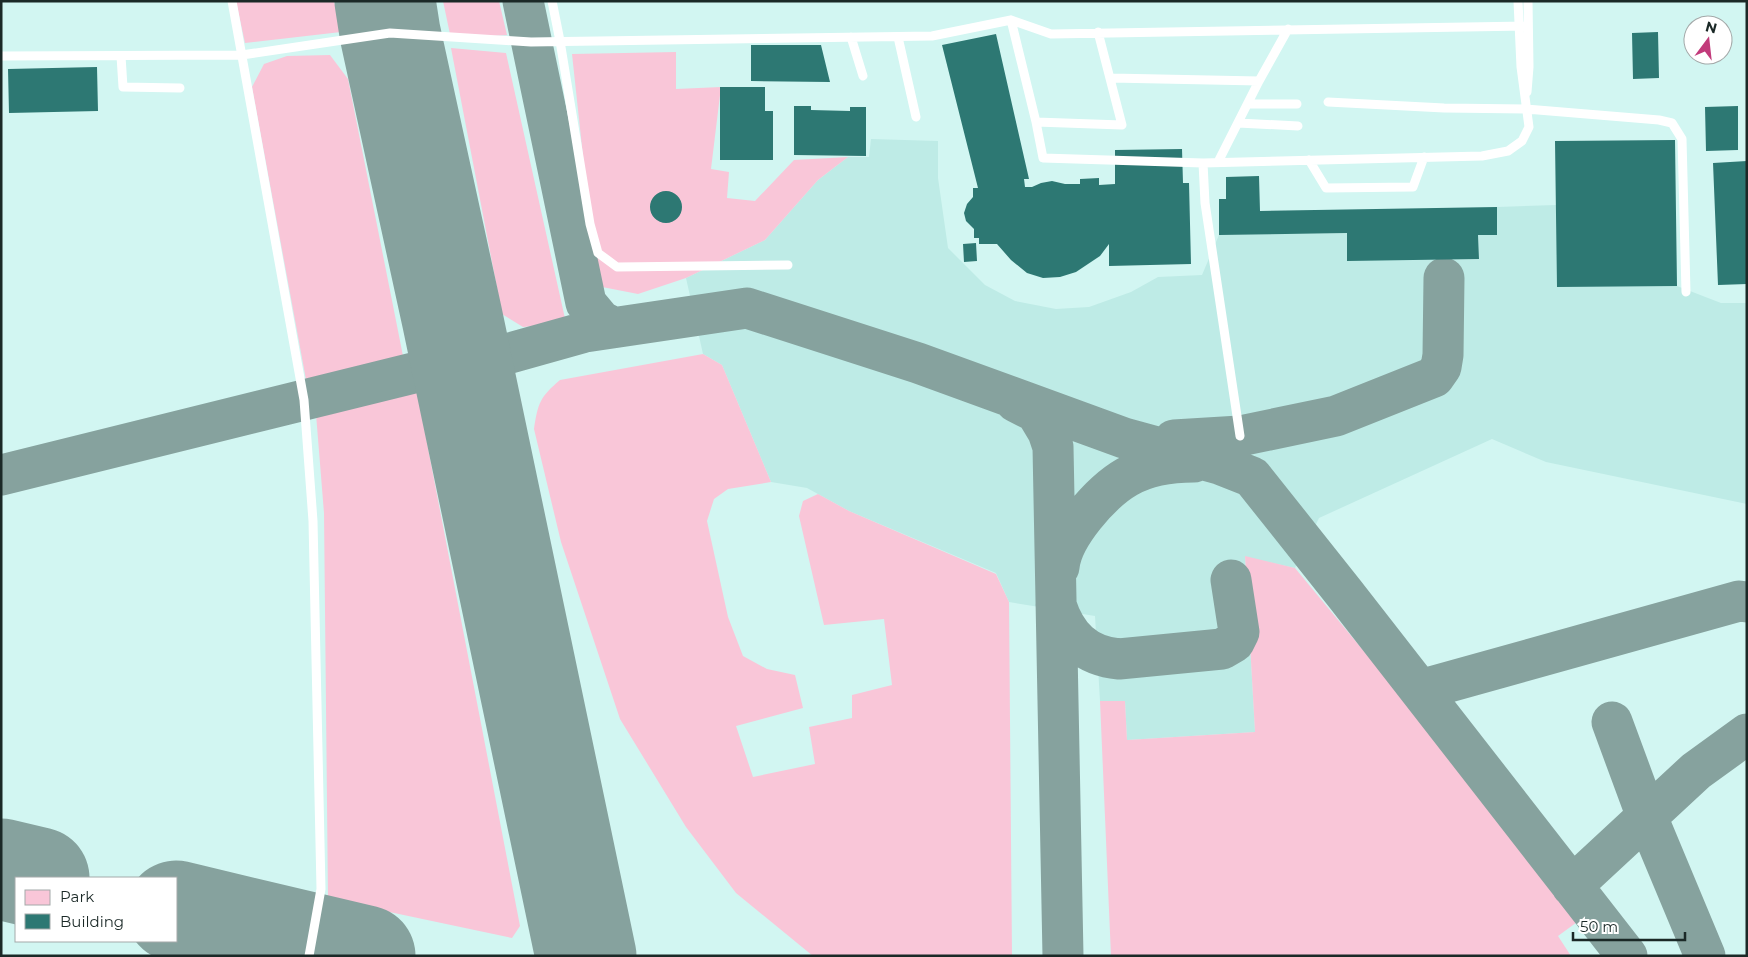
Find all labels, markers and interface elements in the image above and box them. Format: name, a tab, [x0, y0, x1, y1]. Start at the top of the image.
north arrow	[1683, 15, 1733, 65]
text: N	[1704, 17, 1719, 38]
legend	[15, 877, 178, 942]
text: Park	[60, 887, 94, 906]
scale bar	[1573, 910, 1686, 942]
text: Building	[60, 912, 124, 931]
text: 50 m	[1580, 917, 1618, 936]

